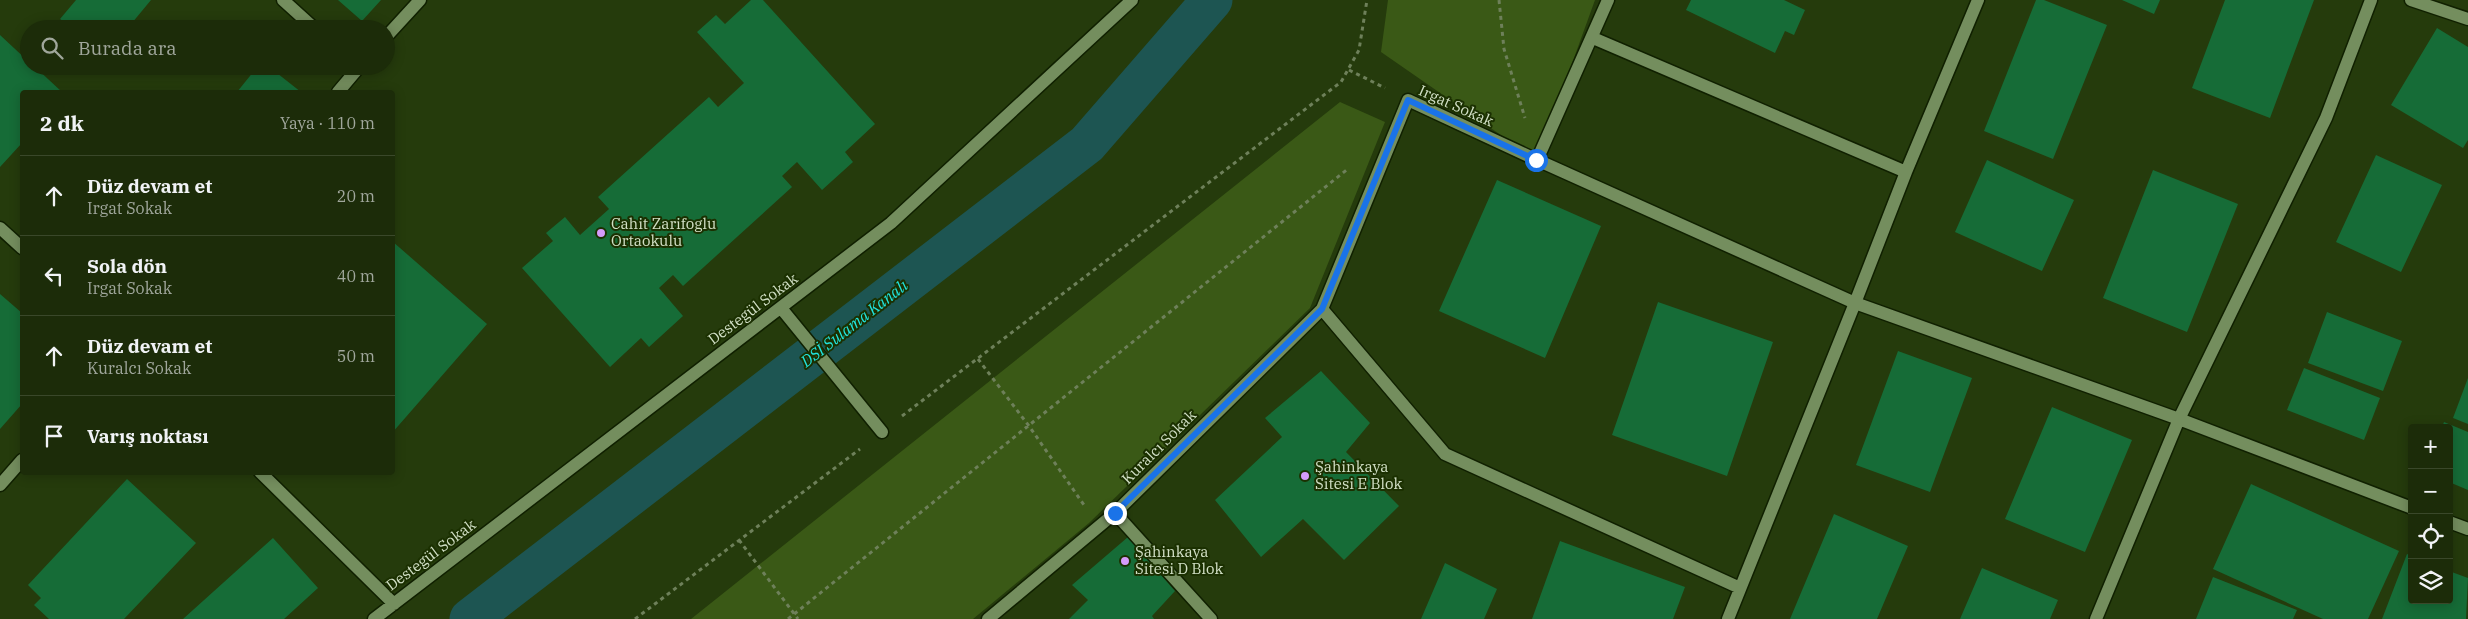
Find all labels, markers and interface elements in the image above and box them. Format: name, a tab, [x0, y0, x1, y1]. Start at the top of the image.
search box	[20, 20, 395, 75]
icon: search	[38, 34, 66, 62]
text: Burada ara	[78, 36, 177, 60]
street label: Irgat Sokak	[1416, 81, 1497, 131]
text: 2 dk	[40, 109, 84, 137]
text: Yaya · 110 m	[280, 113, 375, 133]
route start	[1525, 149, 1548, 172]
text: Düz devam et	[87, 174, 212, 198]
icon: ahead	[40, 182, 68, 210]
text: 20 m	[337, 186, 375, 206]
text: Irgat Sokak	[87, 198, 172, 218]
place label: Cahit Zarifoglu Ortaokulu	[611, 214, 716, 250]
marker: Cahit Zarifoglu Ortaokulu	[595, 227, 607, 239]
text: Sola dön	[87, 254, 167, 278]
icon: left	[40, 262, 68, 290]
text: 40 m	[337, 266, 375, 286]
street label: Destegül Sokak	[704, 268, 802, 349]
water label: DSİ Sulama Kanalı	[796, 275, 912, 372]
text: Irgat Sokak	[87, 278, 172, 298]
text: Düz devam et	[87, 334, 212, 358]
icon: ahead	[40, 342, 68, 370]
text: 50 m	[337, 346, 375, 366]
text: Kuralcı Sokak	[87, 358, 191, 378]
street label: Kuralcı Sokak	[1117, 405, 1200, 488]
icon: arrive	[40, 422, 68, 450]
text: Varış noktası	[87, 424, 209, 448]
map controls	[2408, 424, 2453, 604]
button: +	[2408, 424, 2453, 469]
place label: Şahinkaya Sitesi E Blok	[1315, 457, 1403, 493]
button: −	[2408, 469, 2453, 514]
marker: Şahinkaya Sitesi E Blok	[1299, 470, 1311, 482]
route end	[1104, 502, 1127, 525]
street label: Destegül Sokak	[382, 514, 480, 595]
button: locate	[2408, 514, 2453, 559]
place label: Şahinkaya Sitesi D Blok	[1135, 542, 1223, 578]
marker: Şahinkaya Sitesi D Blok	[1119, 555, 1131, 567]
button: layers	[2408, 559, 2453, 604]

